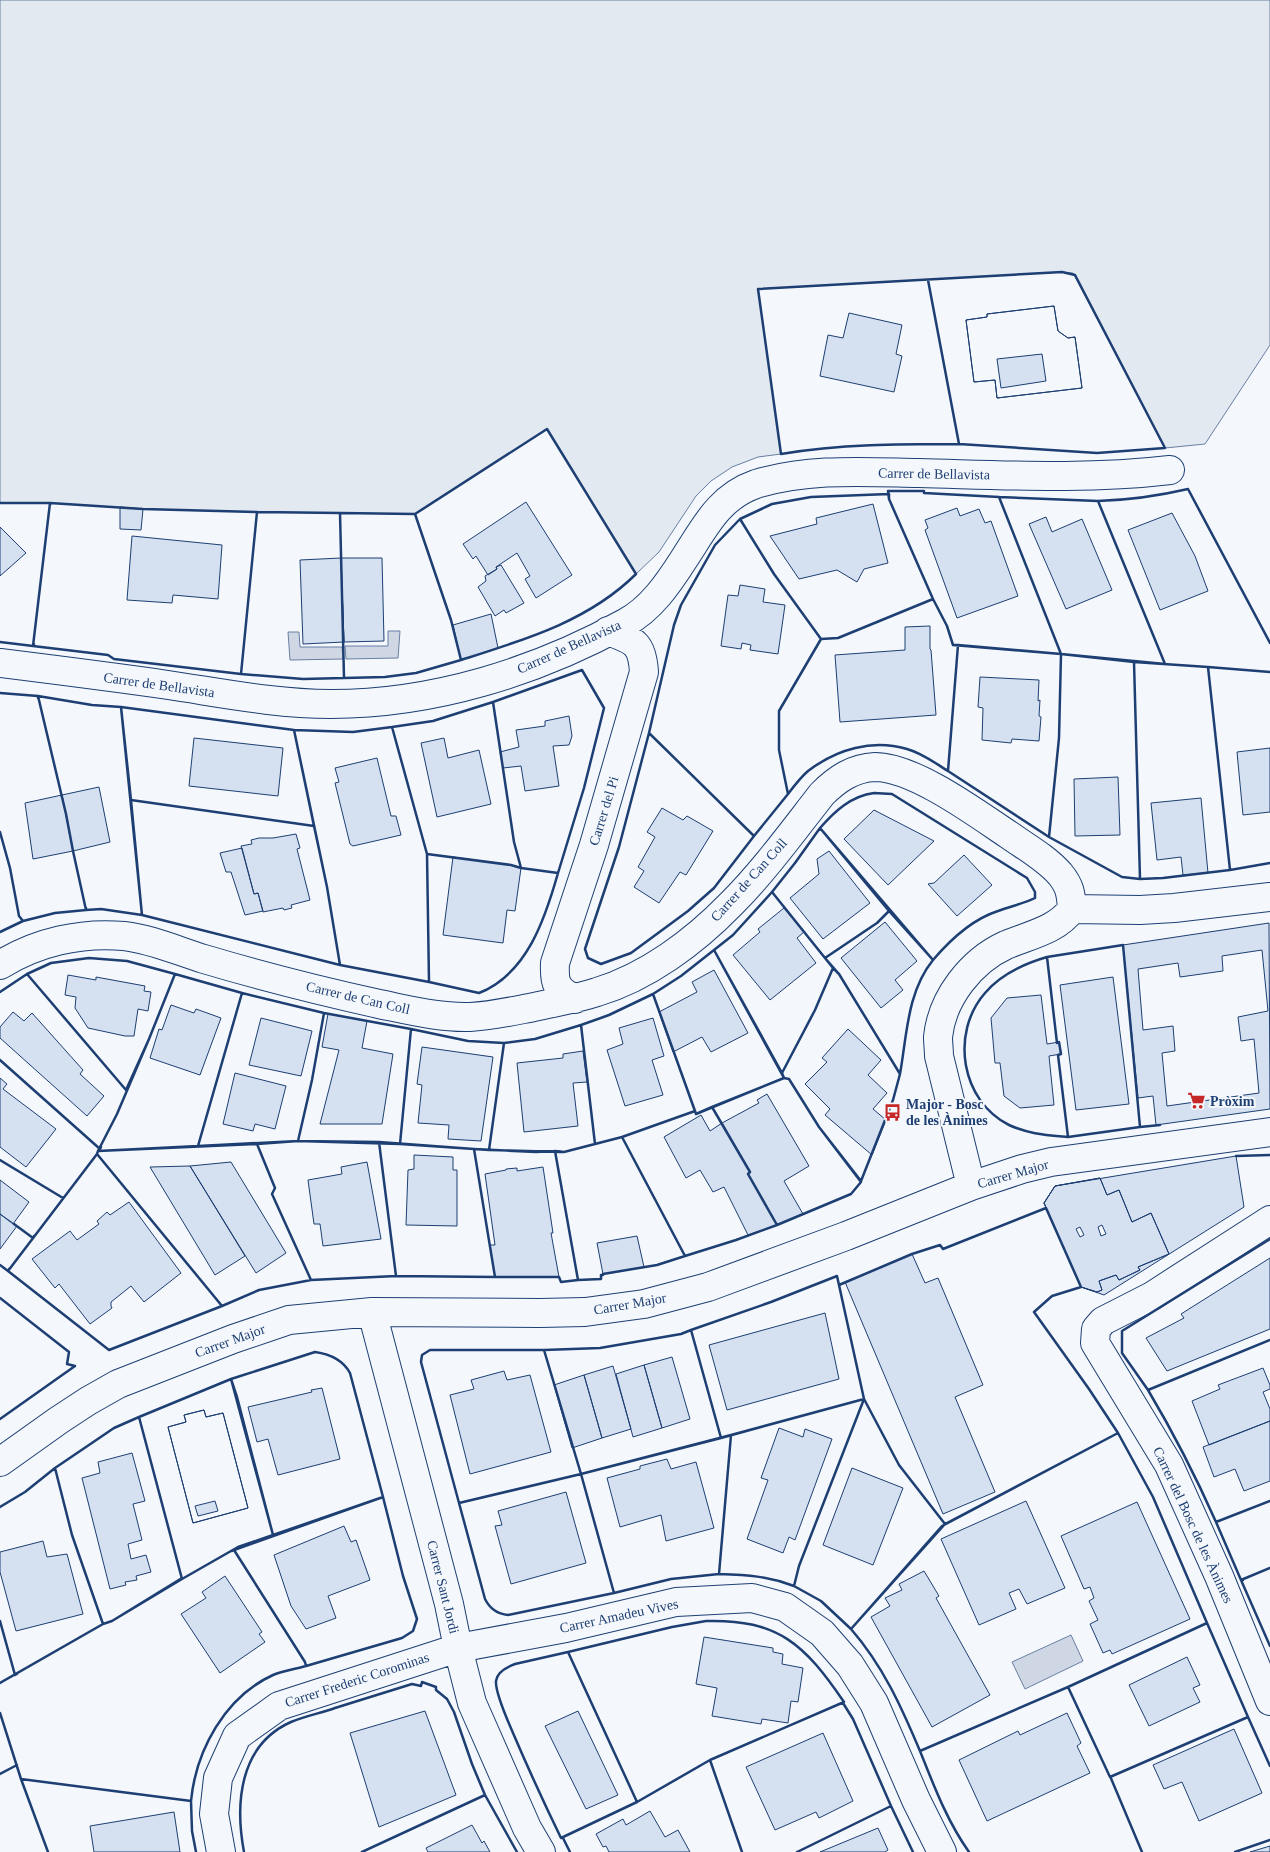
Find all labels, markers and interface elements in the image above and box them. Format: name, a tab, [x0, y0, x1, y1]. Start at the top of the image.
street label: Carrer de Bellavista	[878, 466, 991, 482]
street label: Carrer de Bellavista	[515, 617, 624, 677]
street label: Carrer de Bellavista	[103, 670, 216, 700]
street label: Carrer del Pi	[586, 774, 622, 847]
street label: Carrer de Can Coll	[708, 835, 790, 924]
street label: Carrer de Can Coll	[305, 979, 411, 1017]
supermarket icon: Pròxim	[1186, 1091, 1206, 1111]
place label: Pròxim	[1210, 1094, 1255, 1109]
place label: Major - Bosc de les Ànimes	[906, 1097, 988, 1128]
bus stop icon: Major - Bosc de les Ànimes	[882, 1102, 902, 1122]
street label: Carrer Major	[976, 1157, 1051, 1191]
street label: Carrer Major	[593, 1290, 668, 1318]
street label: Carrer Major	[193, 1321, 267, 1361]
street label: Carrer del Bosc de les Ànimes	[1150, 1444, 1237, 1606]
street label: Carrer Sant Jordi	[424, 1539, 462, 1635]
street label: Carrer Amadeu Vives	[558, 1596, 680, 1636]
street label: Carrer Frederic Corominas	[283, 1650, 431, 1710]

